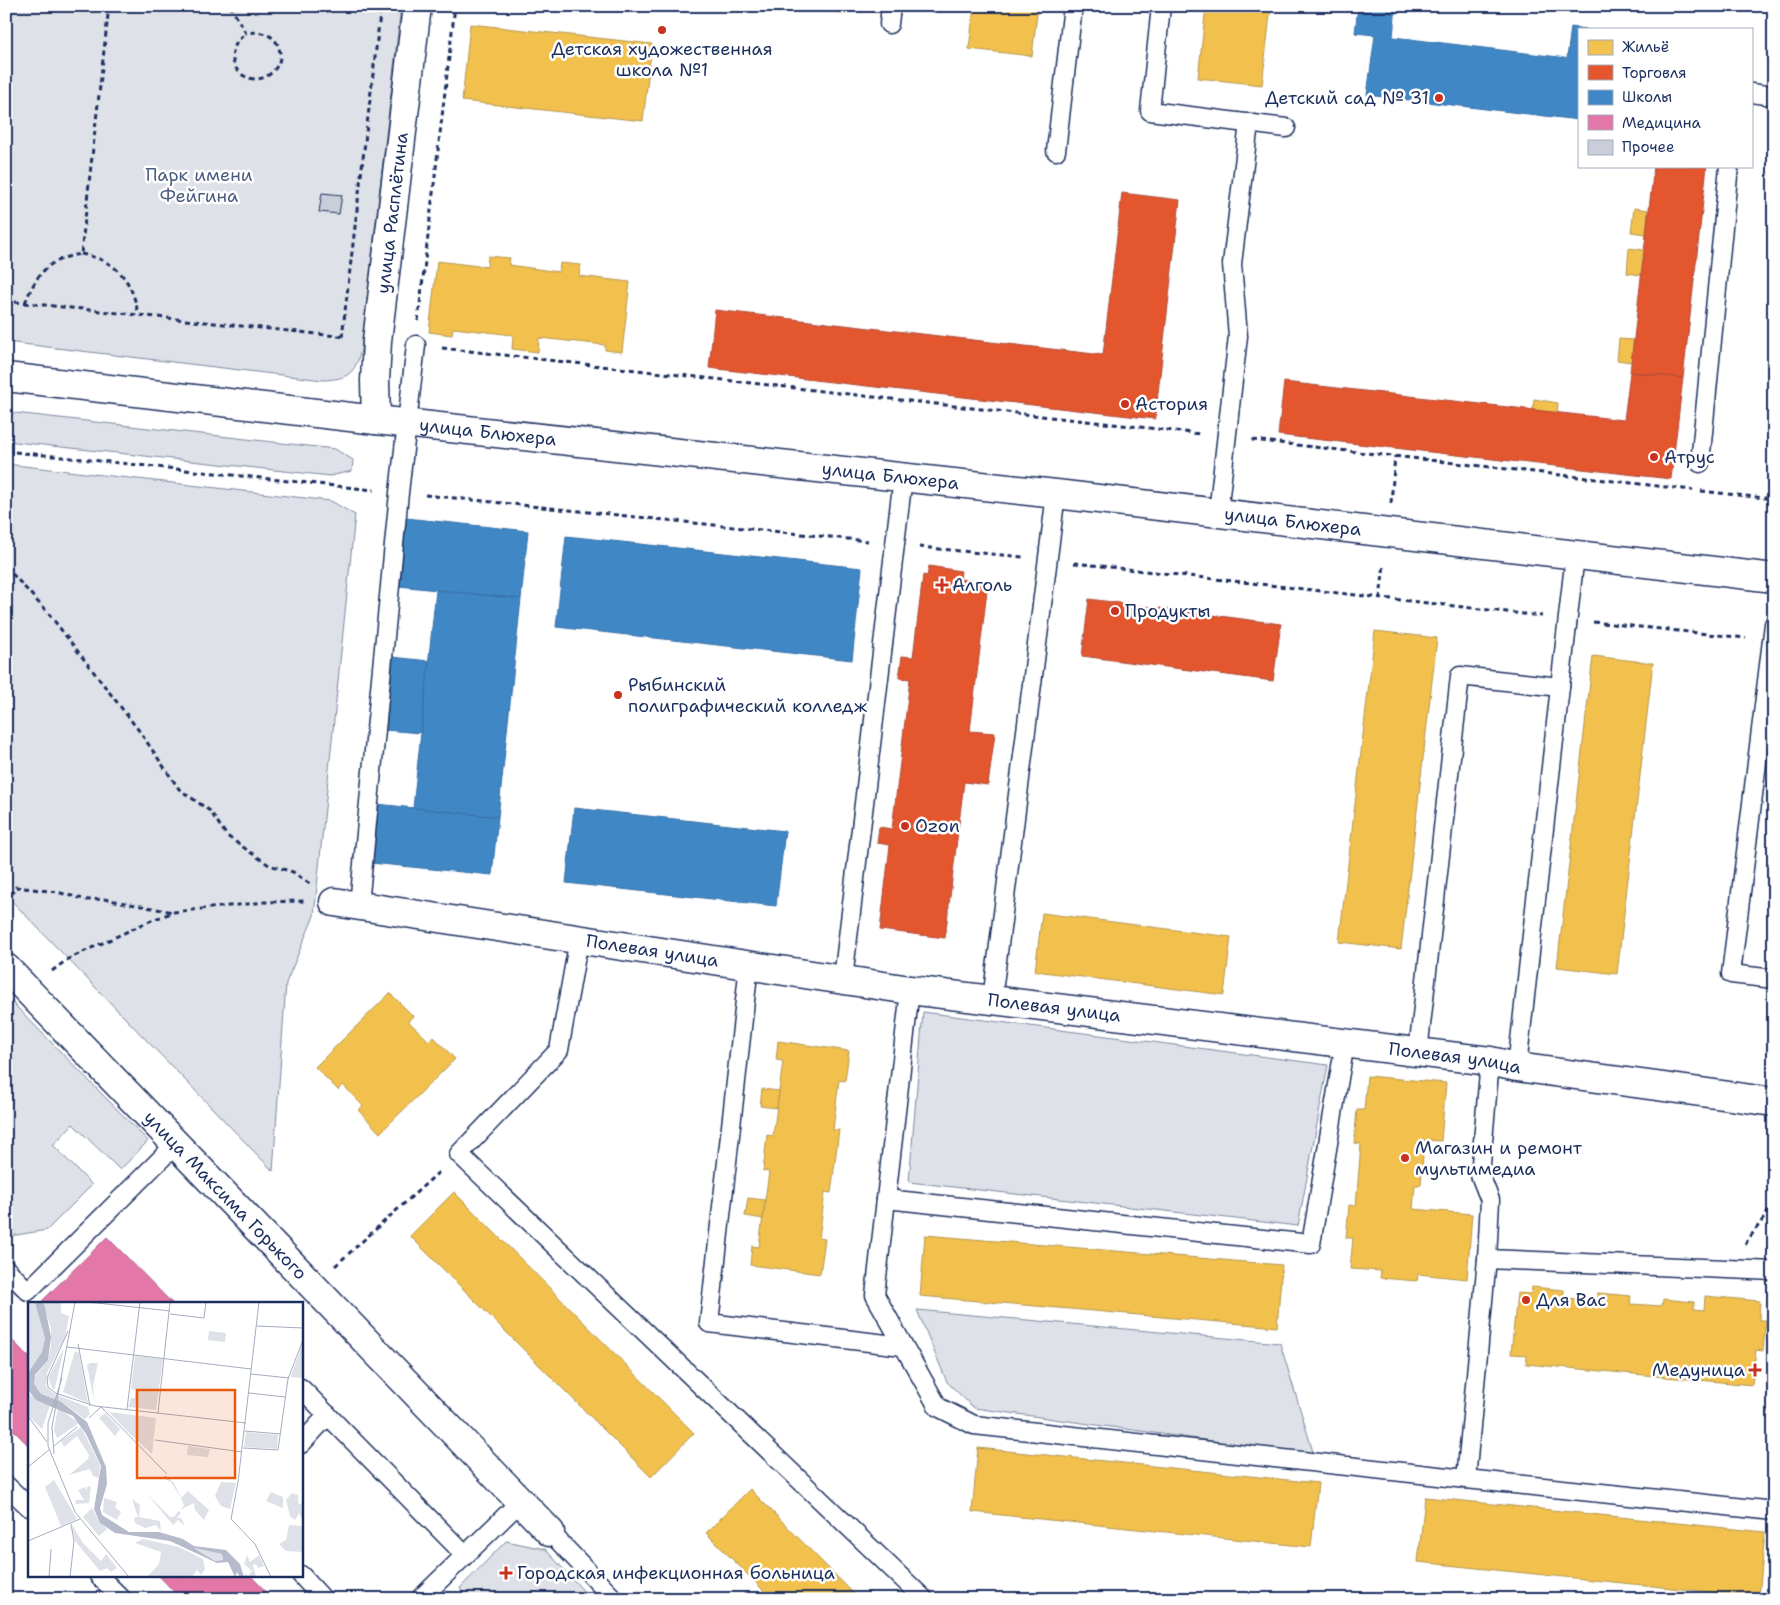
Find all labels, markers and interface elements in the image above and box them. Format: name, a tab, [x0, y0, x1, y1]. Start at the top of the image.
marker: Детская художественная школа №1	[656, 24, 668, 36]
legend	[1578, 28, 1752, 168]
place label: Детская художественная школа №1	[551, 37, 773, 82]
text: Жильё	[1622, 37, 1669, 57]
text: Торговля	[1622, 63, 1687, 83]
place label: Детский сад № 31	[1265, 86, 1429, 110]
text: Школы	[1622, 87, 1672, 107]
marker: Детский сад № 31	[1433, 92, 1445, 104]
text: Медицина	[1622, 113, 1702, 133]
street label: улица Расплётина	[371, 131, 414, 295]
text: Прочее	[1622, 137, 1674, 157]
park label: Парк имени Фейгина	[145, 163, 253, 208]
place label: Астория	[1135, 392, 1208, 416]
marker: Астория	[1119, 398, 1131, 410]
street label: улица Блюхера	[418, 413, 558, 452]
place label: Атрус	[1664, 445, 1715, 469]
marker: Атрус	[1648, 451, 1660, 463]
street label: улица Блюхера	[821, 457, 960, 495]
street label: улица Блюхера	[1223, 502, 1363, 542]
place label: Алголь	[952, 573, 1012, 597]
marker: Алголь	[936, 579, 948, 591]
place label: Продукты	[1125, 599, 1211, 623]
marker: Продукты	[1109, 605, 1121, 617]
place label: Рыбинский полиграфический колледж	[628, 673, 868, 718]
marker: Рыбинский полиграфический колледж	[612, 689, 624, 701]
place label: Ozon	[915, 814, 960, 838]
marker: Ozon	[899, 820, 911, 832]
street label: Полевая улица	[584, 929, 720, 973]
street label: Полевая улица	[986, 988, 1122, 1028]
street label: Полевая улица	[1387, 1037, 1524, 1080]
street label: улица Максима Горького	[138, 1106, 312, 1285]
place label: Магазин и ремонт мультимедиа	[1415, 1136, 1583, 1181]
marker: Магазин и ремонт мультимедиа	[1399, 1152, 1411, 1164]
place label: Для Вас	[1536, 1288, 1606, 1312]
marker: Для Вас	[1520, 1294, 1532, 1306]
inset map	[28, 1302, 302, 1578]
place label: Медуница	[1652, 1358, 1745, 1382]
marker: Медуница	[1749, 1364, 1761, 1376]
place label: Городская инфекционная больница	[517, 1561, 835, 1585]
marker: Городская инфекционная больница	[499, 1566, 513, 1580]

